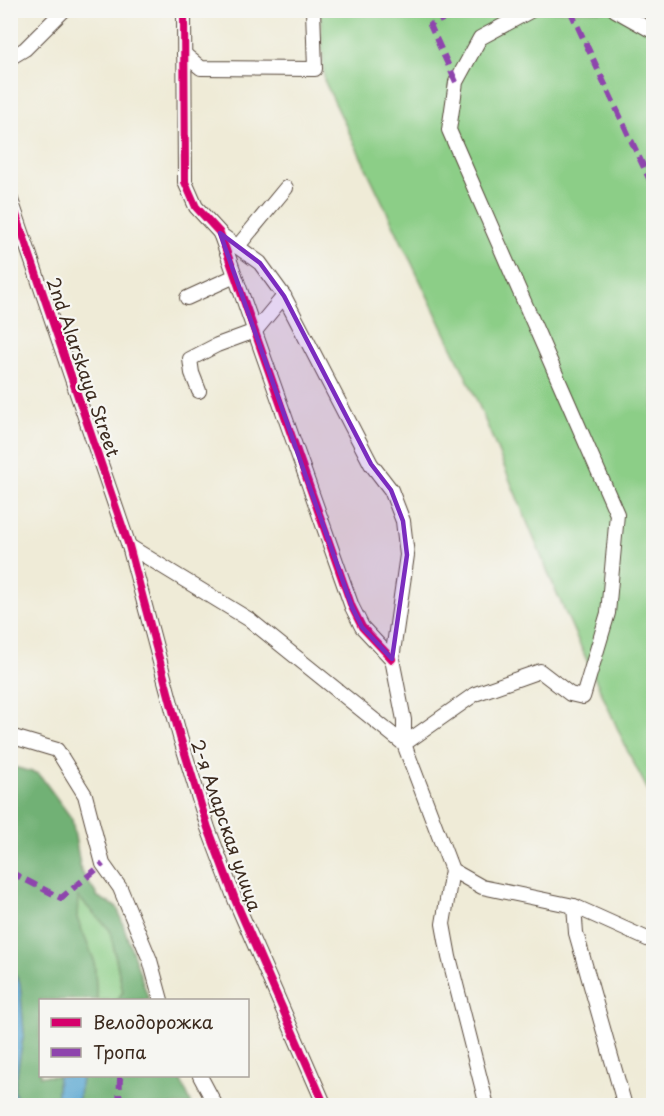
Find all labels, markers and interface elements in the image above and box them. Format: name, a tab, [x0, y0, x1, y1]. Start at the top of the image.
street label: 2nd Alarskaya Street	[41, 274, 127, 460]
street label: 2-я Аларская улица	[185, 735, 269, 915]
legend	[39, 999, 249, 1077]
text: Велодорожка	[93, 1008, 214, 1035]
text: Тропа	[93, 1038, 146, 1065]

